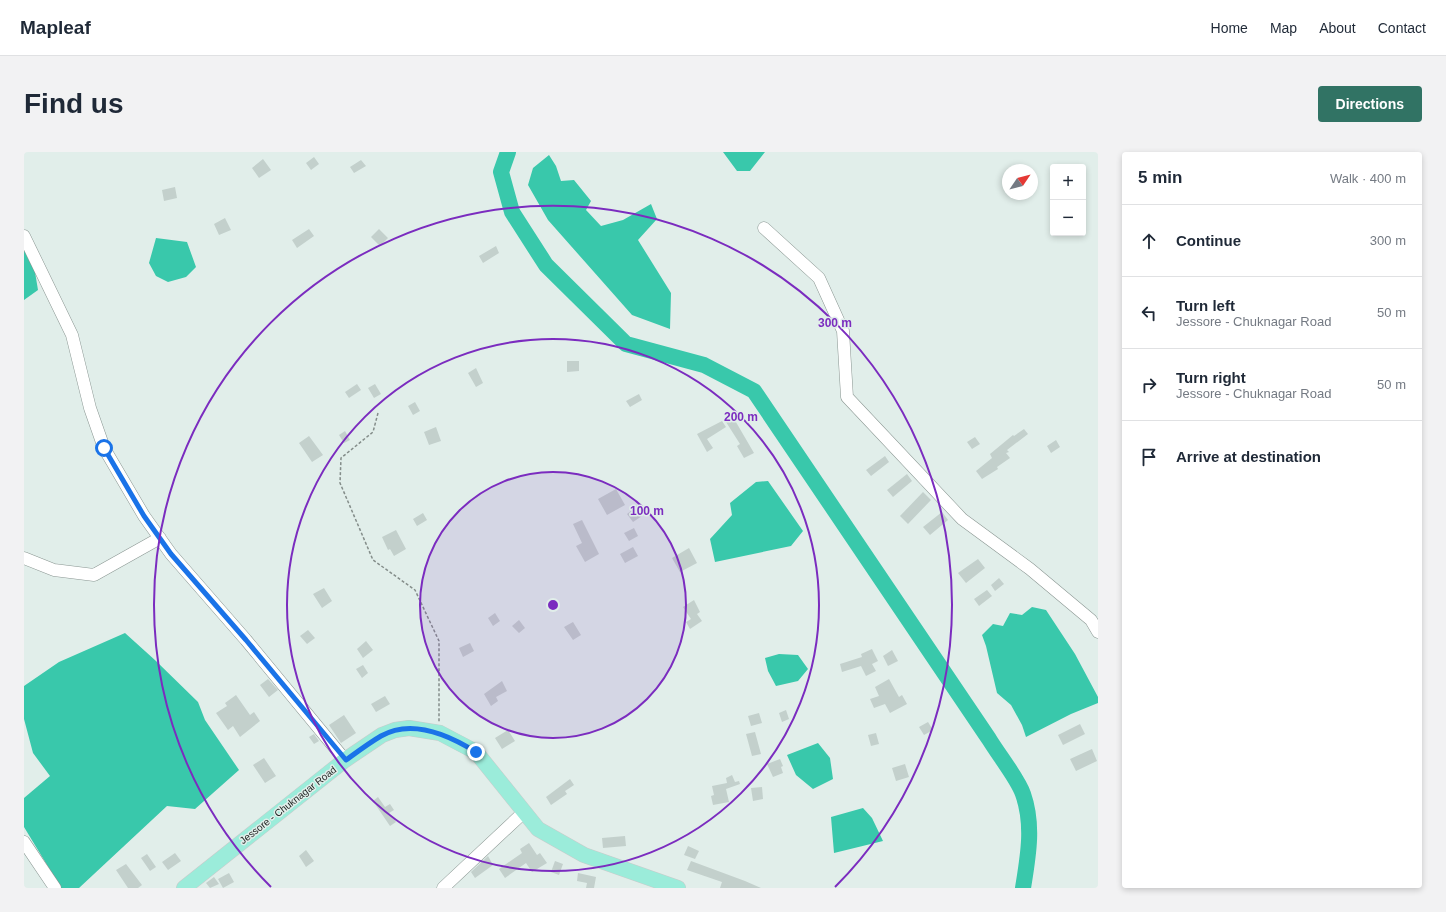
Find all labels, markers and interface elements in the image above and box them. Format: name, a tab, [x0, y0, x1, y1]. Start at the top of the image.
text: Mapleaf	[20, 17, 91, 38]
text: Home	[1211, 20, 1248, 36]
text: Map	[1270, 20, 1297, 36]
text: About	[1319, 20, 1356, 36]
text: Contact	[1378, 20, 1426, 36]
button: Directions	[1318, 86, 1422, 122]
text: Find us	[24, 88, 124, 119]
north arrow	[1002, 164, 1038, 200]
map controls	[1050, 164, 1086, 236]
button: +	[1050, 164, 1086, 200]
text: 5 min	[1138, 168, 1182, 187]
text: Walk · 400 m	[1330, 171, 1406, 186]
button: −	[1050, 200, 1086, 236]
icon: ahead	[1138, 230, 1160, 252]
text: Continue	[1176, 232, 1241, 249]
text: 300 m	[1370, 233, 1406, 248]
text: Turn left	[1176, 297, 1235, 314]
icon: left	[1138, 302, 1160, 324]
text: 50 m	[1377, 305, 1406, 320]
text: Jessore - Chuknagar Road	[1176, 314, 1331, 329]
text: 300 m	[818, 316, 852, 330]
text: Turn right	[1176, 369, 1246, 386]
icon: right	[1138, 374, 1160, 396]
text: 50 m	[1377, 377, 1406, 392]
text: Jessore - Chuknagar Road	[1176, 386, 1331, 401]
text: 200 m	[724, 410, 758, 424]
route start	[95, 439, 113, 457]
icon: arrive	[1138, 446, 1160, 468]
text: Arrive at destination	[1176, 448, 1321, 465]
text: 100 m	[630, 504, 664, 518]
centre of rings	[546, 598, 560, 612]
route end	[467, 743, 485, 761]
street label: Jessore - Chuknagar Road	[238, 764, 338, 846]

